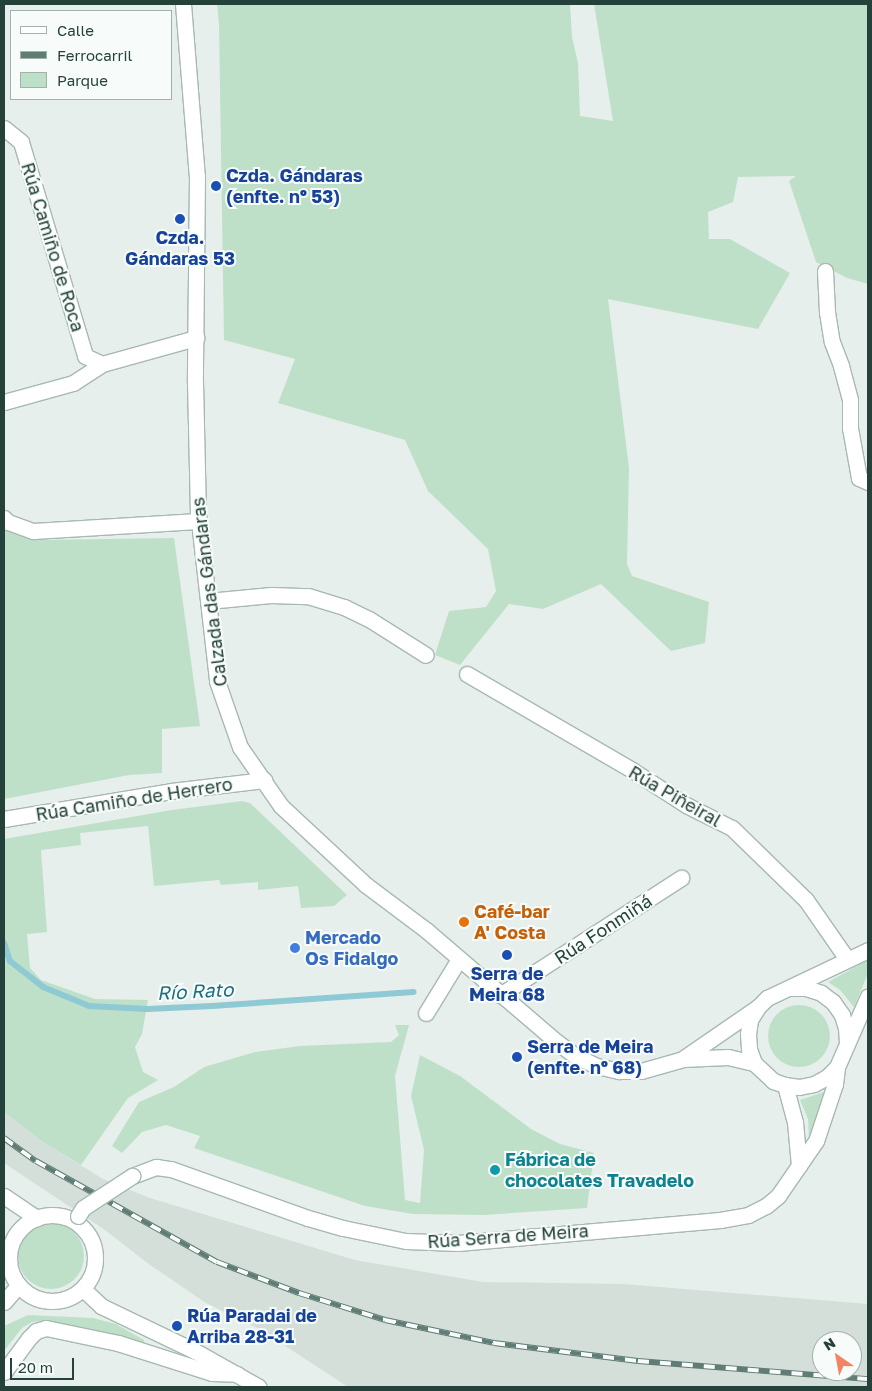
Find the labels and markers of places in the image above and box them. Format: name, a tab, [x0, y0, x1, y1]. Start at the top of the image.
place label: Czda. Gándaras (enfte. nº 53)	[226, 165, 363, 208]
marker: Czda. Gándaras (enfte. nº 53)	[210, 180, 222, 192]
marker: Czda. Gándaras 53	[174, 213, 186, 225]
place label: Czda. Gándaras 53	[125, 227, 235, 270]
place label: Café-bar A' Costa	[474, 901, 550, 944]
marker: Café-bar A' Costa	[458, 916, 470, 928]
place label: Mercado Os Fidalgo	[305, 927, 398, 970]
marker: Mercado Os Fidalgo	[289, 942, 301, 954]
marker: Serra de Meira 68	[501, 949, 513, 961]
place label: Serra de Meira 68	[469, 963, 545, 1006]
place label: Serra de Meira (enfte. nº 68)	[527, 1036, 653, 1078]
marker: Serra de Meira (enfte. nº 68)	[511, 1051, 523, 1063]
place label: Fábrica de chocolates Travadelo	[505, 1149, 694, 1192]
marker: Fábrica de chocolates Travadelo	[489, 1164, 501, 1176]
place label: Rúa Paradai de Arriba 28-31	[187, 1305, 317, 1348]
marker: Rúa Paradai de Arriba 28-31	[171, 1320, 183, 1332]

